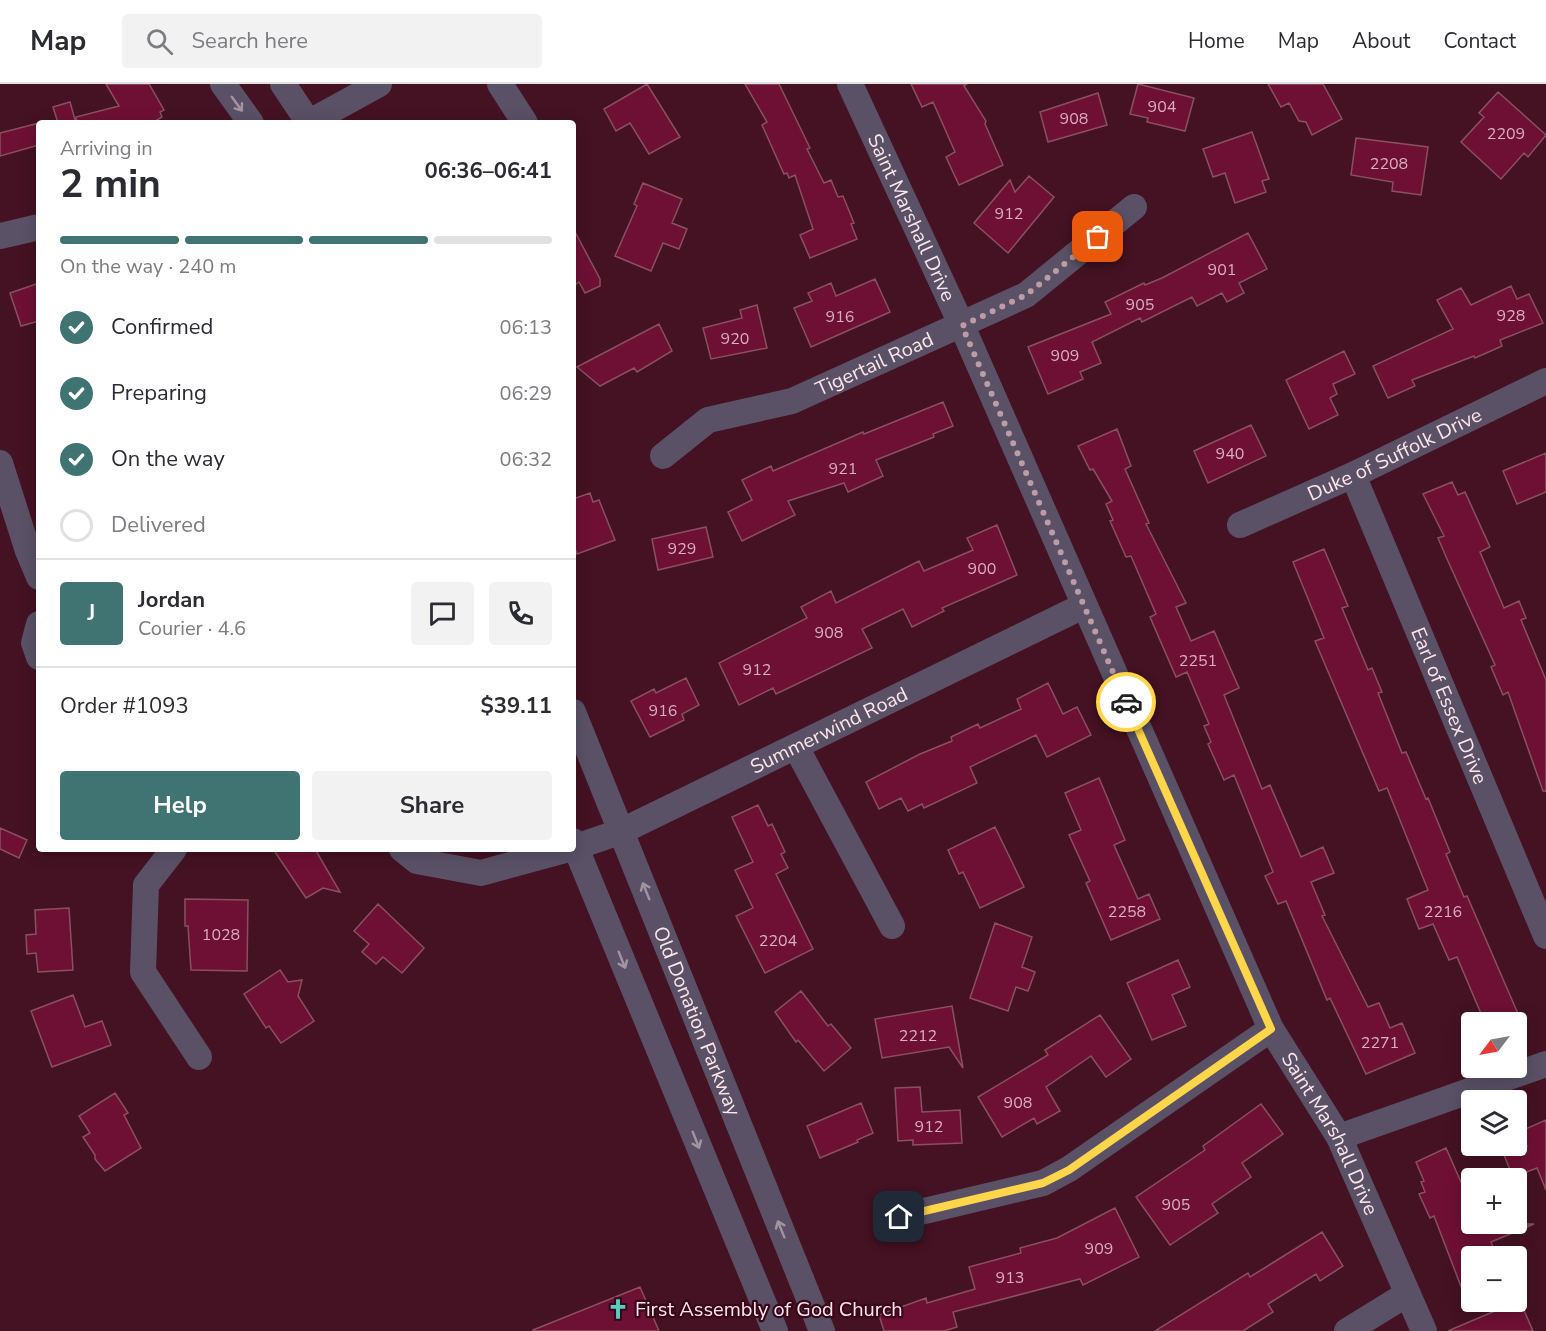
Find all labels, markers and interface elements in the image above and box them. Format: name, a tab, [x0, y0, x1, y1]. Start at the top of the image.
search box	[122, 14, 542, 68]
text: Map	[30, 22, 86, 60]
icon: search	[143, 25, 176, 58]
text: Search here	[191, 26, 308, 56]
text: Home	[1188, 27, 1245, 55]
text: Map	[1278, 27, 1319, 55]
text: About	[1352, 27, 1410, 55]
text: Contact	[1443, 27, 1516, 55]
one-way arrow	[231, 95, 243, 111]
house number: 904	[1148, 96, 1177, 118]
house number: 908	[1060, 108, 1088, 130]
house number: 2209	[1487, 123, 1525, 145]
street label: Saint Marshall Drive	[861, 129, 962, 306]
text: Arriving in	[60, 135, 153, 162]
house number: 2208	[1370, 153, 1408, 175]
text: 06:36–06:41	[424, 156, 552, 186]
text: 2 min	[60, 158, 161, 211]
house number: 912	[995, 203, 1023, 225]
pin	[1072, 211, 1123, 262]
icon: bag	[1081, 220, 1114, 253]
text: On the way · 240 m	[60, 253, 236, 280]
house number: 901	[1208, 259, 1236, 281]
house number: 905	[1126, 294, 1154, 316]
house number: 928	[1497, 305, 1525, 327]
house number: 916	[826, 306, 854, 328]
icon: check	[60, 311, 93, 344]
text: Confirmed	[111, 312, 213, 342]
text: 06:13	[499, 314, 552, 341]
street label: Tigertail Road	[811, 326, 938, 403]
house number: 920	[721, 328, 749, 350]
house number: 909	[1051, 345, 1079, 367]
icon: check	[60, 377, 93, 410]
text: Preparing	[111, 378, 207, 408]
text: 06:29	[499, 380, 552, 407]
street label: Duke of Suffolk Drive	[1303, 401, 1486, 508]
icon: check	[60, 443, 93, 476]
house number: 940	[1216, 443, 1244, 465]
text: On the way	[111, 444, 225, 474]
text: 06:32	[499, 446, 552, 473]
house number: 921	[829, 458, 857, 480]
text: Delivered	[111, 510, 206, 540]
house number: 929	[668, 538, 696, 560]
house number: 900	[968, 558, 996, 580]
button: chat	[411, 582, 474, 645]
button: phone	[489, 582, 552, 645]
text: Jordan	[138, 585, 205, 615]
text: J	[88, 598, 95, 628]
text: Courier · 4.6	[138, 615, 246, 642]
house number: 908	[815, 622, 843, 644]
street label: Earl of Essex Drive	[1404, 623, 1494, 788]
house number: 2251	[1179, 650, 1217, 672]
house number: 912	[743, 659, 771, 681]
courier	[1096, 672, 1156, 732]
street label: Summerwind Road	[746, 681, 912, 780]
icon: car	[1110, 686, 1143, 719]
text: Order #1093	[60, 691, 189, 721]
text: $39.11	[481, 691, 552, 721]
house number: 916	[649, 700, 677, 722]
button: Help	[60, 771, 300, 840]
button: Share	[312, 771, 552, 840]
one-way arrow	[640, 883, 651, 901]
house number: 2258	[1108, 901, 1146, 923]
house number: 2216	[1424, 901, 1462, 923]
street label: Old Donation Parkway	[647, 922, 747, 1121]
house number: 1028	[202, 924, 240, 946]
house number: 2204	[759, 930, 798, 952]
one-way arrow	[617, 950, 628, 968]
north arrow	[1461, 1012, 1527, 1078]
map controls	[1461, 1012, 1527, 1312]
house number: 2212	[899, 1025, 937, 1047]
house number: 2271	[1361, 1032, 1399, 1054]
street label: Saint Marshall Drive	[1275, 1047, 1385, 1219]
button: layers	[1461, 1090, 1527, 1156]
house number: 908	[1004, 1092, 1032, 1114]
house number: 912	[915, 1116, 943, 1138]
one-way arrow	[691, 1130, 702, 1149]
button: +	[1461, 1168, 1527, 1234]
pin	[873, 1191, 924, 1242]
house number: 905	[1162, 1194, 1190, 1216]
icon: home	[882, 1200, 915, 1233]
one-way arrow	[774, 1220, 785, 1238]
house number: 909	[1085, 1238, 1113, 1260]
button: −	[1461, 1246, 1527, 1312]
house number: 913	[996, 1267, 1024, 1289]
place label: First Assembly of God Church	[635, 1296, 903, 1323]
church icon: First Assembly of God Church	[606, 1297, 630, 1321]

